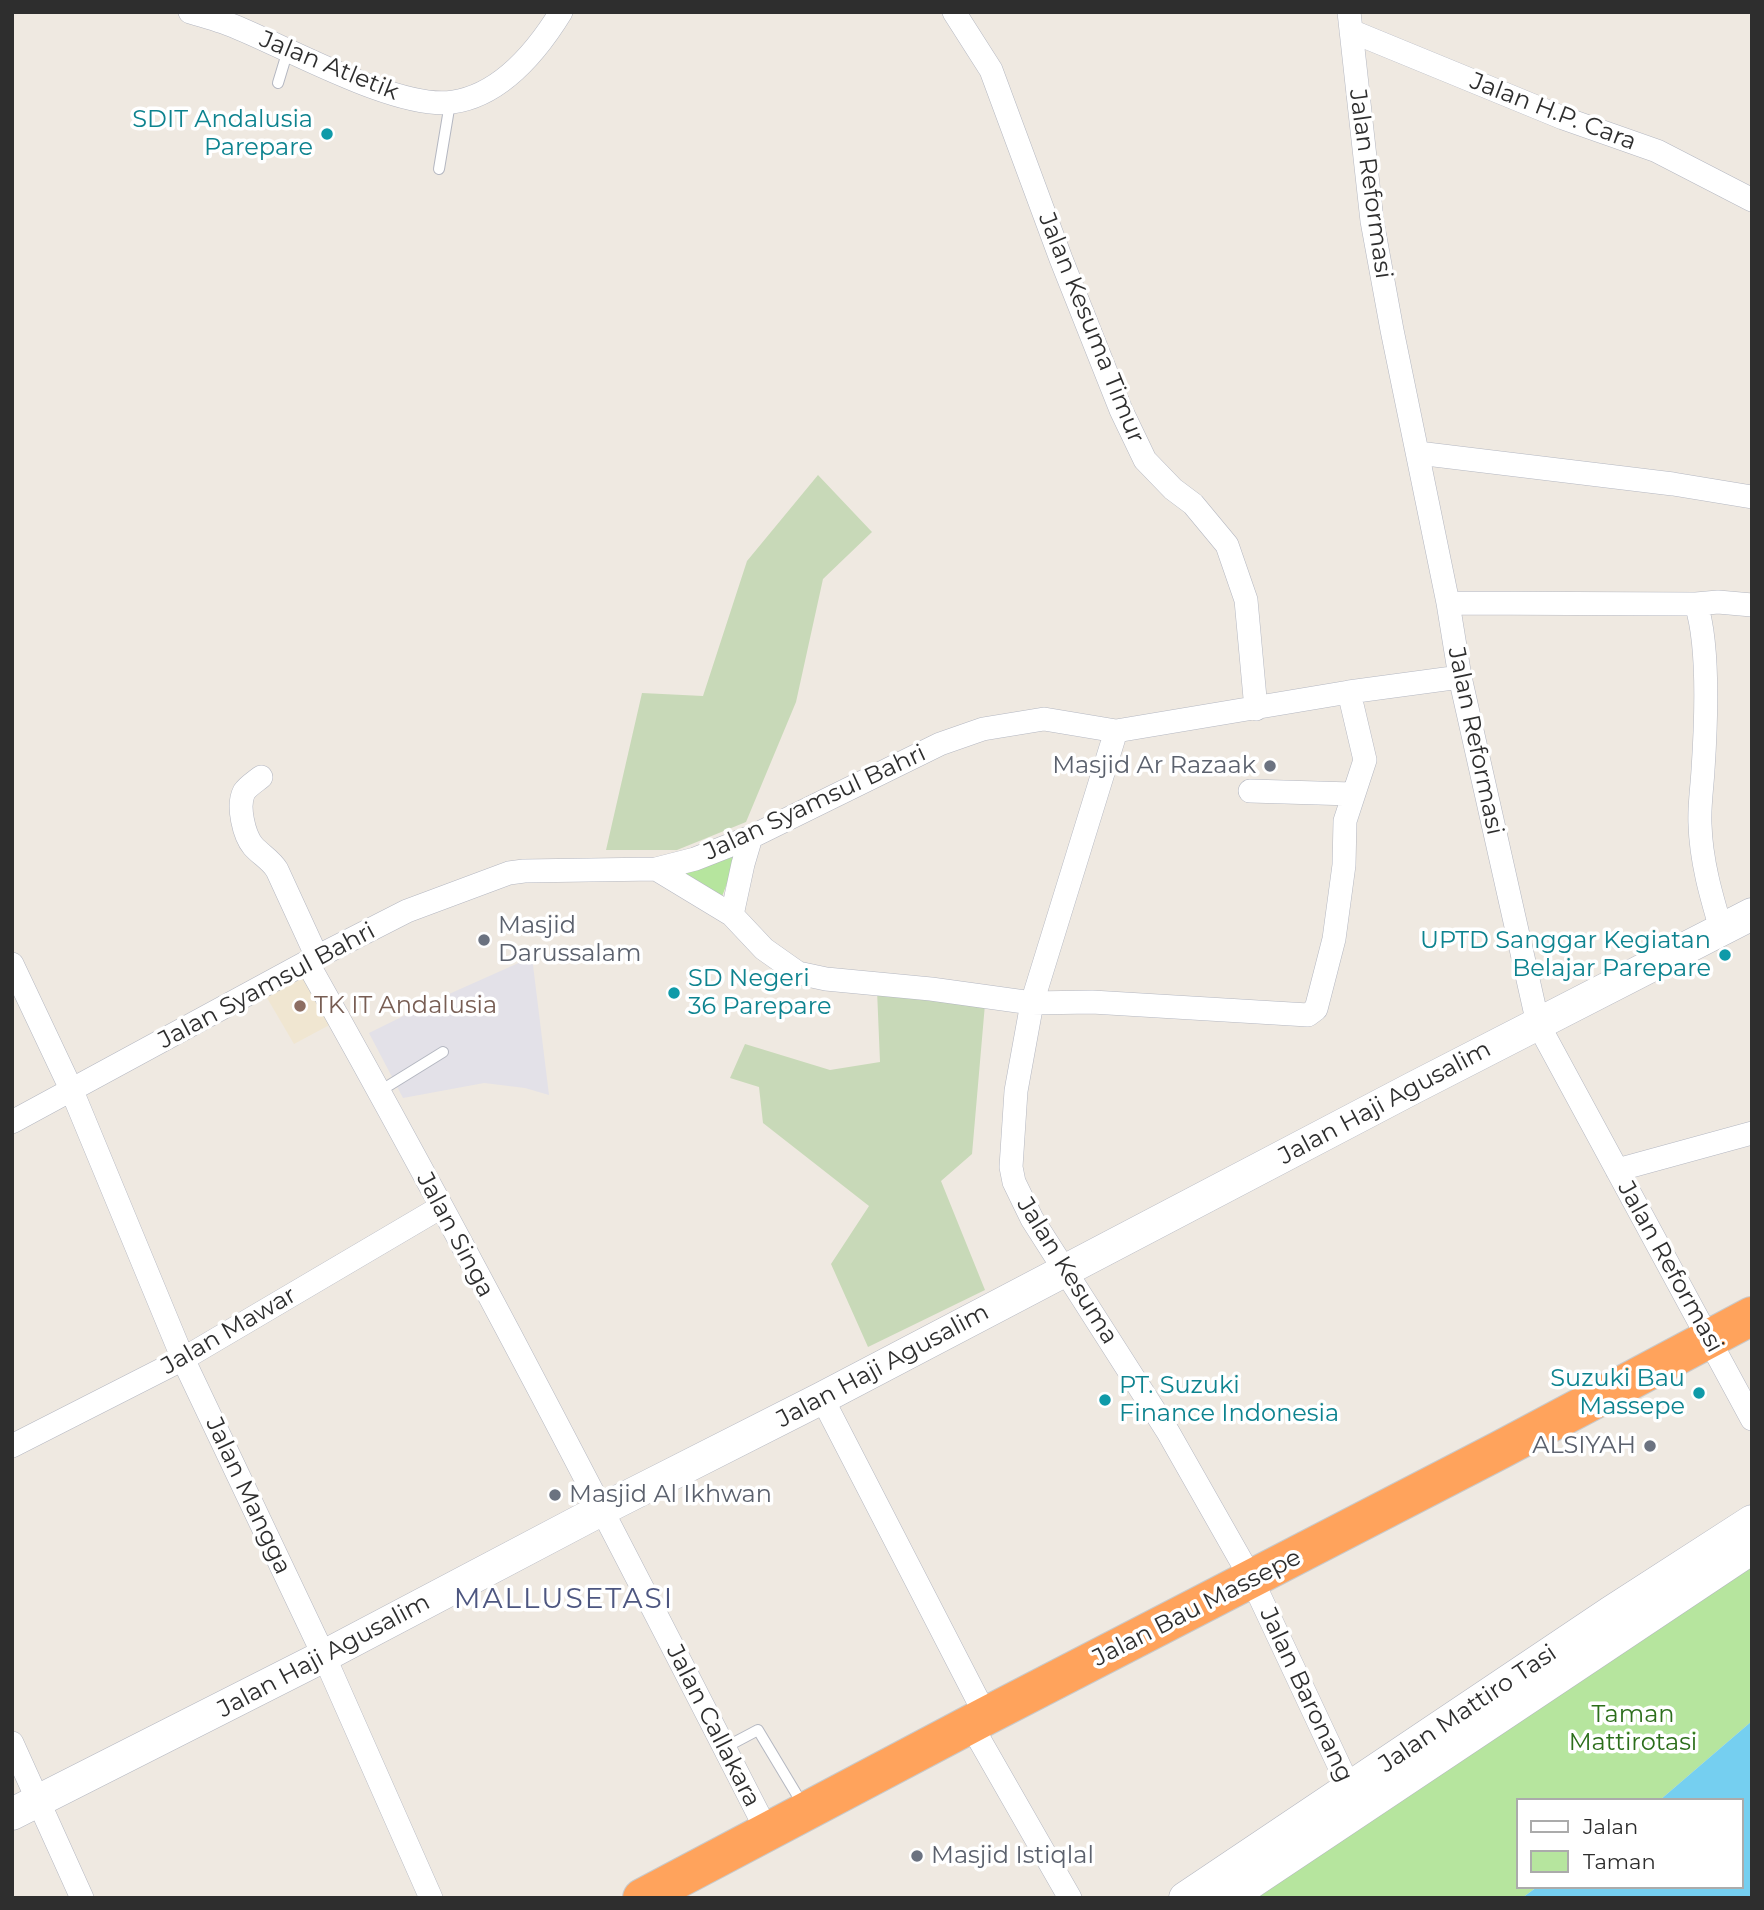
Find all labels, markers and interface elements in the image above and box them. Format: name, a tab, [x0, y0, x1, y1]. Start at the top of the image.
street label: Jalan Atletik	[255, 25, 403, 107]
street label: Jalan H.P. Cara	[1466, 67, 1640, 157]
street label: Jalan Reformasi	[1342, 87, 1398, 281]
place label: SDIT Andalusia Parepare	[132, 106, 313, 162]
marker: SDIT Andalusia Parepare	[319, 126, 335, 142]
street label: Jalan Kesuma Timur	[1032, 209, 1150, 447]
street label: Jalan Reformasi	[1441, 644, 1509, 838]
street label: Jalan Syamsul Bahri	[700, 739, 930, 867]
place label: Masjid Ar Razaak	[1052, 752, 1256, 780]
marker: Masjid Ar Razaak	[1262, 758, 1278, 774]
place label: Masjid Darussalam	[498, 912, 641, 968]
street label: Jalan Syamsul Bahri	[154, 917, 380, 1055]
place label: UPTD Sanggar Kegiatan Belajar Parepare	[1420, 927, 1711, 983]
marker: Masjid Darussalam	[476, 932, 492, 948]
marker: UPTD Sanggar Kegiatan Belajar Parepare	[1717, 947, 1733, 963]
place label: SD Negeri 36 Parepare	[688, 965, 831, 1021]
marker: SD Negeri 36 Parepare	[666, 985, 682, 1001]
place label: TK IT Andalusia	[314, 992, 497, 1020]
marker: TK IT Andalusia	[292, 998, 308, 1014]
street label: Jalan Haji Agusalim	[1274, 1035, 1496, 1171]
street label: Jalan Singa	[410, 1168, 500, 1302]
street label: Jalan Reformasi	[1611, 1176, 1729, 1358]
street label: Jalan Kesuma	[1010, 1192, 1124, 1350]
street label: Jalan Mawar	[157, 1281, 301, 1381]
street label: Jalan Haji Agusalim	[772, 1298, 994, 1434]
place label: Suzuki Bau Massepe	[1550, 1365, 1685, 1421]
place label: PT. Suzuki Finance Indonesia	[1119, 1372, 1339, 1428]
marker: Suzuki Bau Massepe	[1691, 1385, 1707, 1401]
marker: PT. Suzuki Finance Indonesia	[1097, 1392, 1113, 1408]
street label: Jalan Mangga	[199, 1413, 297, 1579]
place label: ALSIYAH	[1532, 1432, 1636, 1460]
marker: ALSIYAH	[1642, 1438, 1658, 1454]
place label: Masjid Al Ikhwan	[569, 1481, 772, 1509]
marker: Masjid Al Ikhwan	[547, 1487, 563, 1503]
street label: Jalan Bau Massepe	[1088, 1543, 1306, 1673]
district label: MALLUSETASI	[455, 1583, 673, 1617]
street label: Jalan Haji Agusalim	[213, 1588, 435, 1724]
street label: Jalan Baronang	[1253, 1603, 1359, 1787]
street label: Jalan Mattiro Tasi	[1374, 1639, 1562, 1779]
street label: Jalan Callakara	[660, 1640, 766, 1812]
park label: Taman Mattirotasi	[1569, 1701, 1697, 1757]
legend	[1516, 1798, 1743, 1889]
text: Jalan	[1583, 1814, 1638, 1839]
place label: Masjid Istiqlal	[931, 1842, 1094, 1870]
marker: Masjid Istiqlal	[909, 1848, 925, 1864]
text: Taman	[1583, 1849, 1656, 1874]

